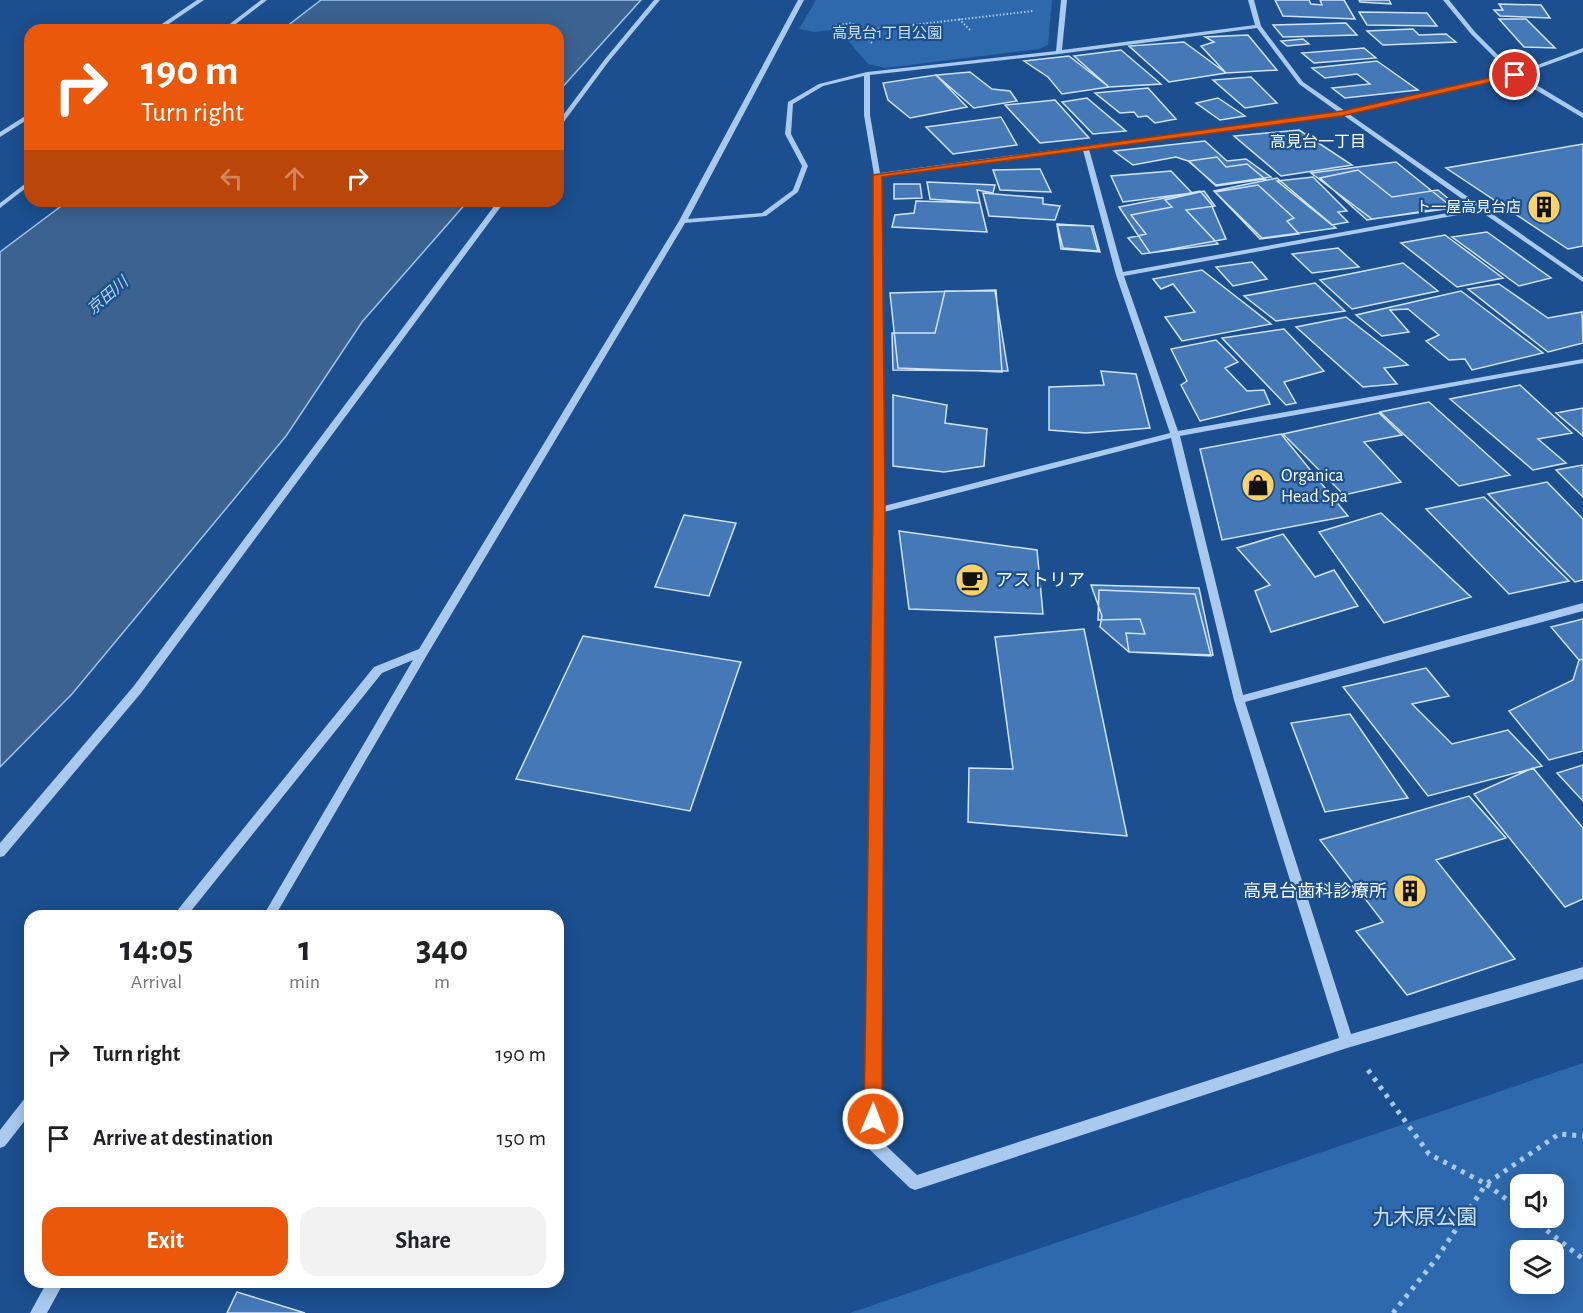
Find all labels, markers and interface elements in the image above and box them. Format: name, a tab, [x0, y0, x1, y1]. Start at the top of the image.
park label: 高見台1丁目公園	[832, 25, 942, 41]
icon: right	[42, 48, 120, 126]
pin	[1489, 49, 1540, 100]
text: 190 m	[141, 50, 239, 92]
icon: arrive	[1498, 58, 1531, 91]
text: Turn right	[141, 99, 244, 126]
district label: 高見台一丁目	[1270, 133, 1366, 150]
icon: left	[215, 162, 248, 195]
icon: ahead	[278, 162, 311, 195]
icon: right	[341, 162, 374, 195]
building icon: ト一屋高見台店	[1526, 189, 1562, 225]
place label: ト一屋高見台店	[1416, 199, 1521, 215]
water label: 京田川	[84, 272, 133, 318]
shop icon: Organica Head Spa	[1240, 467, 1276, 503]
place label: Organica Head Spa	[1281, 467, 1348, 506]
cafe icon: アストリア	[954, 562, 990, 598]
place label: アストリア	[995, 572, 1085, 590]
building icon: 高見台歯科診療所	[1392, 873, 1428, 909]
place label: 高見台歯科診療所	[1243, 881, 1387, 901]
text: 14:05	[120, 931, 193, 967]
text: 1	[298, 931, 311, 967]
text: 340	[416, 931, 468, 967]
text: Arrival	[131, 972, 182, 992]
text: min	[289, 972, 320, 992]
text: m	[434, 972, 450, 992]
icon: right	[42, 1038, 75, 1071]
text: Turn right	[93, 1043, 180, 1065]
text: 190 m	[495, 1043, 546, 1065]
position arrow	[841, 1087, 905, 1151]
icon: arrive	[42, 1122, 75, 1155]
text: Arrive at destination	[93, 1127, 273, 1149]
text: 150 m	[496, 1127, 546, 1149]
map controls	[1510, 1174, 1564, 1294]
button: sound	[1510, 1174, 1564, 1228]
park label: 九木原公園	[1373, 1206, 1478, 1228]
button: Exit	[42, 1207, 288, 1276]
button: Share	[300, 1207, 546, 1276]
button: layers	[1510, 1240, 1564, 1294]

